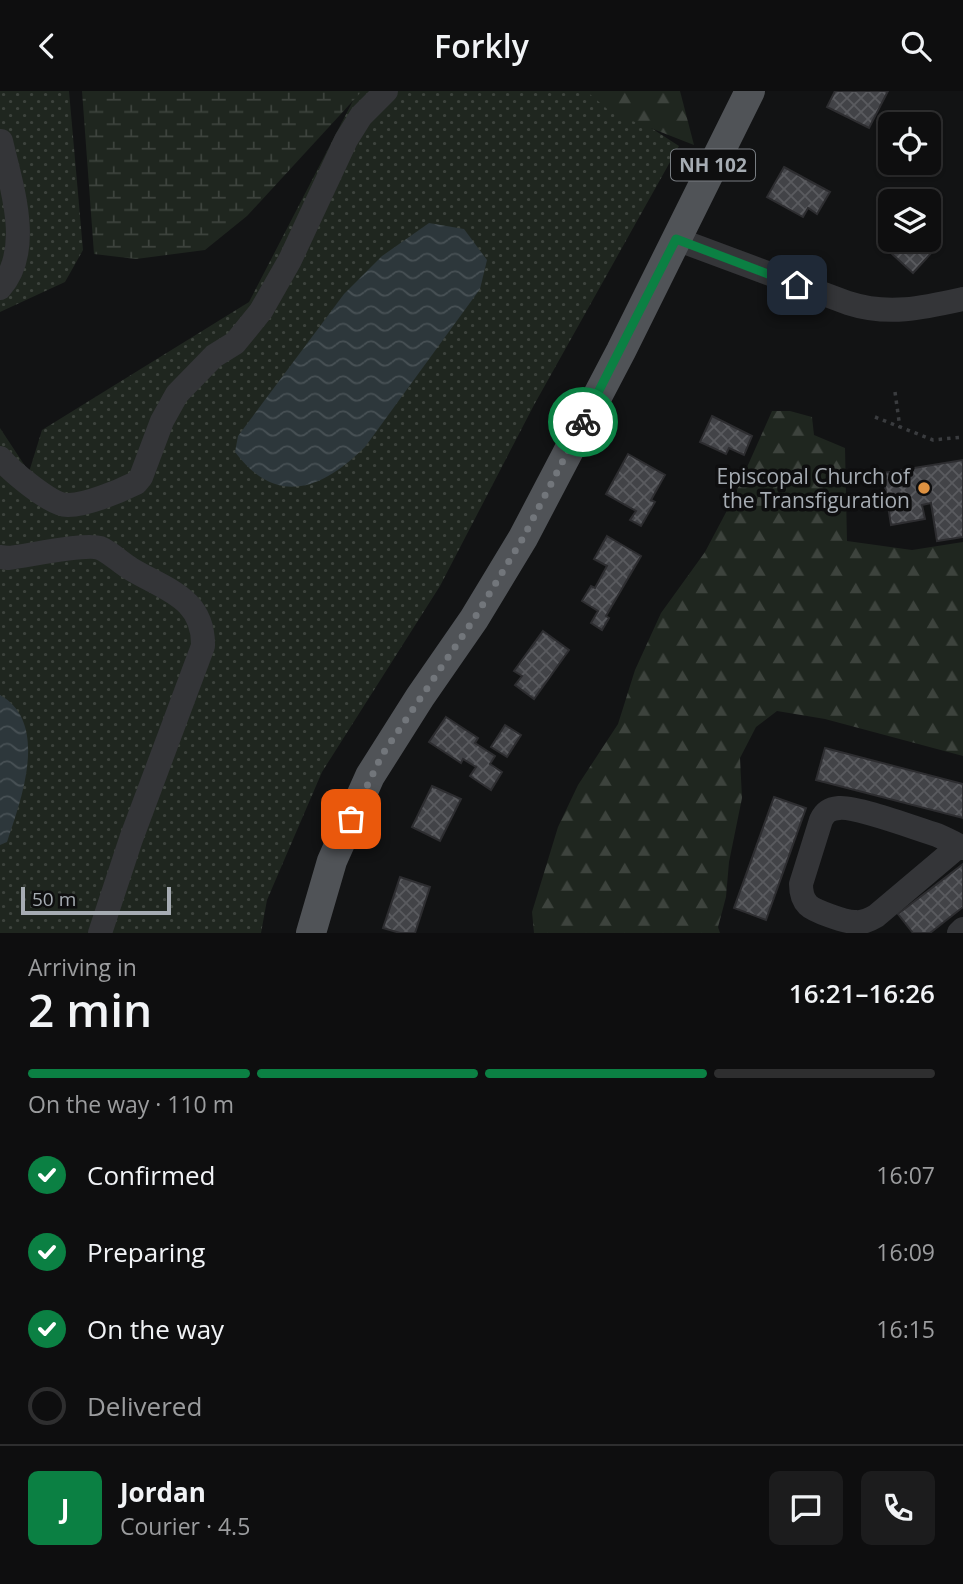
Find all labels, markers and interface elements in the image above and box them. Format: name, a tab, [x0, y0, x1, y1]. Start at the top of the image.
text: Forkly	[434, 24, 529, 67]
icon: back	[28, 27, 66, 65]
icon: search	[897, 27, 935, 65]
map controls	[878, 112, 941, 252]
button: locate	[878, 112, 941, 175]
road number: NH 102	[671, 149, 755, 181]
button: layers	[878, 189, 941, 252]
pin	[767, 255, 827, 315]
icon: home	[778, 266, 816, 304]
courier	[548, 387, 618, 457]
icon: bike	[564, 403, 602, 441]
place label: Episcopal Church of the Transfiguration	[717, 462, 912, 514]
marker: Episcopal Church of the Transfiguration	[916, 480, 932, 496]
pin	[321, 789, 381, 849]
icon: bag	[332, 800, 370, 838]
scale bar	[21, 884, 172, 916]
text: 50 m	[32, 886, 76, 912]
text: Arriving in	[28, 951, 137, 983]
text: 16:21–16:26	[789, 975, 935, 1011]
text: 2 min	[28, 978, 152, 1040]
text: On the way · 110 m	[28, 1088, 234, 1120]
icon: check	[28, 1156, 66, 1194]
text: Confirmed	[87, 1157, 215, 1193]
text: 16:07	[876, 1159, 935, 1191]
icon: check	[28, 1233, 66, 1271]
text: Preparing	[87, 1234, 205, 1270]
text: 16:09	[876, 1236, 935, 1268]
icon: check	[28, 1310, 66, 1348]
text: On the way	[87, 1311, 224, 1347]
text: 16:15	[876, 1313, 935, 1345]
text: Delivered	[87, 1388, 202, 1424]
button: chat	[769, 1471, 843, 1545]
button: phone	[861, 1471, 935, 1545]
text: Jordan	[120, 1474, 206, 1510]
text: J	[61, 1490, 69, 1526]
text: Courier · 4.5	[120, 1510, 250, 1542]

